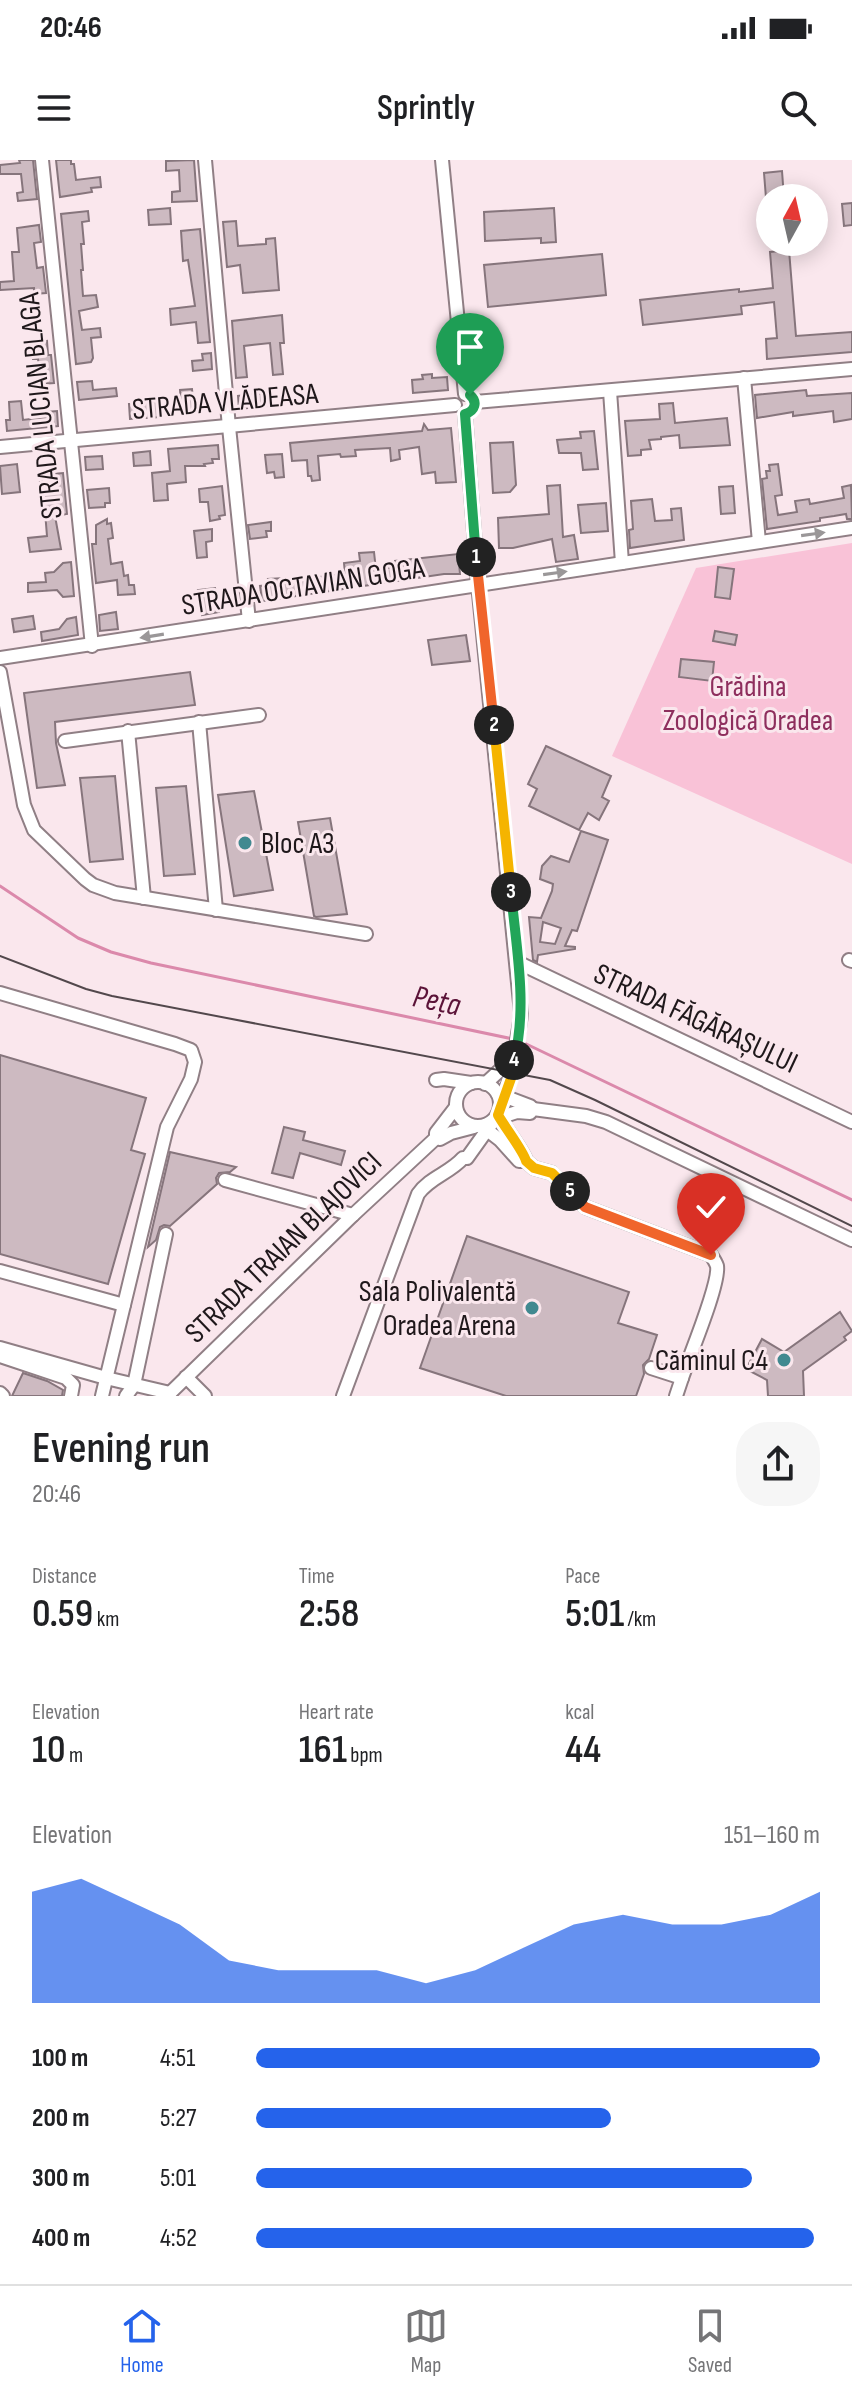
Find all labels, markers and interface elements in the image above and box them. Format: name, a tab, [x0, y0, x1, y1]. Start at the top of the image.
text: 20:46	[40, 10, 102, 46]
icon: menu	[32, 86, 76, 130]
icon: search	[776, 86, 820, 130]
text: Sprintly	[377, 87, 475, 130]
north arrow	[756, 184, 828, 256]
map controls	[756, 184, 828, 256]
street label: STRADA LUCIAN BLAGA	[11, 291, 71, 521]
pin	[436, 313, 504, 395]
icon: arrive	[448, 325, 492, 369]
street label: STRADA VLĂDEASA	[131, 376, 320, 428]
one-way arrow	[800, 527, 825, 540]
pin: 1	[456, 537, 496, 577]
text: 1	[472, 543, 480, 570]
street label: STRADA OCTAVIAN GOGA	[179, 550, 427, 624]
one-way arrow	[543, 566, 568, 579]
one-way arrow	[140, 630, 165, 643]
park label: Grădina Zoologică Oradea	[663, 669, 833, 739]
pin: 2	[474, 705, 514, 745]
text: 2	[489, 711, 499, 738]
place label: Bloc A3	[261, 826, 335, 862]
marker: Bloc A3	[236, 834, 254, 852]
pin: 3	[491, 872, 531, 912]
text: 3	[506, 878, 516, 905]
street label: STRADA FĂGĂRAȘULUI	[588, 956, 803, 1082]
water label: Peța	[409, 977, 464, 1026]
pin: 4	[494, 1040, 534, 1080]
text: 4	[509, 1046, 519, 1073]
street label: STRADA TRAIAN BLAJOVICI	[178, 1145, 390, 1351]
pin: 5	[550, 1171, 590, 1211]
pin	[677, 1173, 745, 1255]
text: 5	[565, 1177, 575, 1204]
icon: check	[689, 1185, 733, 1229]
place label: Sala Polivalentă Oradea Arena	[359, 1274, 516, 1344]
marker: Sala Polivalentă Oradea Arena	[523, 1299, 541, 1317]
place label: Căminul C4	[655, 1343, 768, 1379]
marker: Căminul C4	[775, 1351, 793, 1369]
text: Evening run	[32, 1422, 210, 1475]
button: share	[736, 1422, 820, 1506]
text: 20:46	[32, 1479, 81, 1510]
text: Distance	[32, 1563, 97, 1590]
text: Time	[299, 1563, 335, 1590]
text: Pace	[565, 1563, 600, 1590]
text: 0.59	[32, 1590, 93, 1638]
text: 2:58	[299, 1590, 359, 1638]
text: 5:01	[565, 1590, 624, 1638]
text: km	[93, 1606, 119, 1633]
text: /km	[624, 1606, 656, 1633]
text: Elevation	[32, 1699, 100, 1726]
text: Heart rate	[299, 1699, 374, 1726]
text: kcal	[565, 1699, 594, 1726]
text: 10	[32, 1726, 65, 1774]
text: 161	[299, 1726, 347, 1774]
text: 44	[565, 1726, 601, 1774]
text: m	[65, 1742, 83, 1769]
text: bpm	[347, 1742, 383, 1769]
text: Elevation	[32, 1820, 112, 1851]
text: 151–160 m	[724, 1820, 820, 1851]
text: 100 m	[32, 2043, 88, 2074]
text: 4:51	[160, 2043, 195, 2074]
text: 200 m	[32, 2103, 89, 2134]
text: 5:27	[160, 2103, 196, 2134]
text: 300 m	[32, 2163, 90, 2194]
text: 5:01	[160, 2163, 196, 2194]
text: 400 m	[32, 2223, 90, 2254]
text: 4:52	[160, 2223, 197, 2254]
tab: Home	[120, 2304, 164, 2379]
tab: Map	[404, 2304, 448, 2379]
tab: Saved	[688, 2304, 732, 2379]

